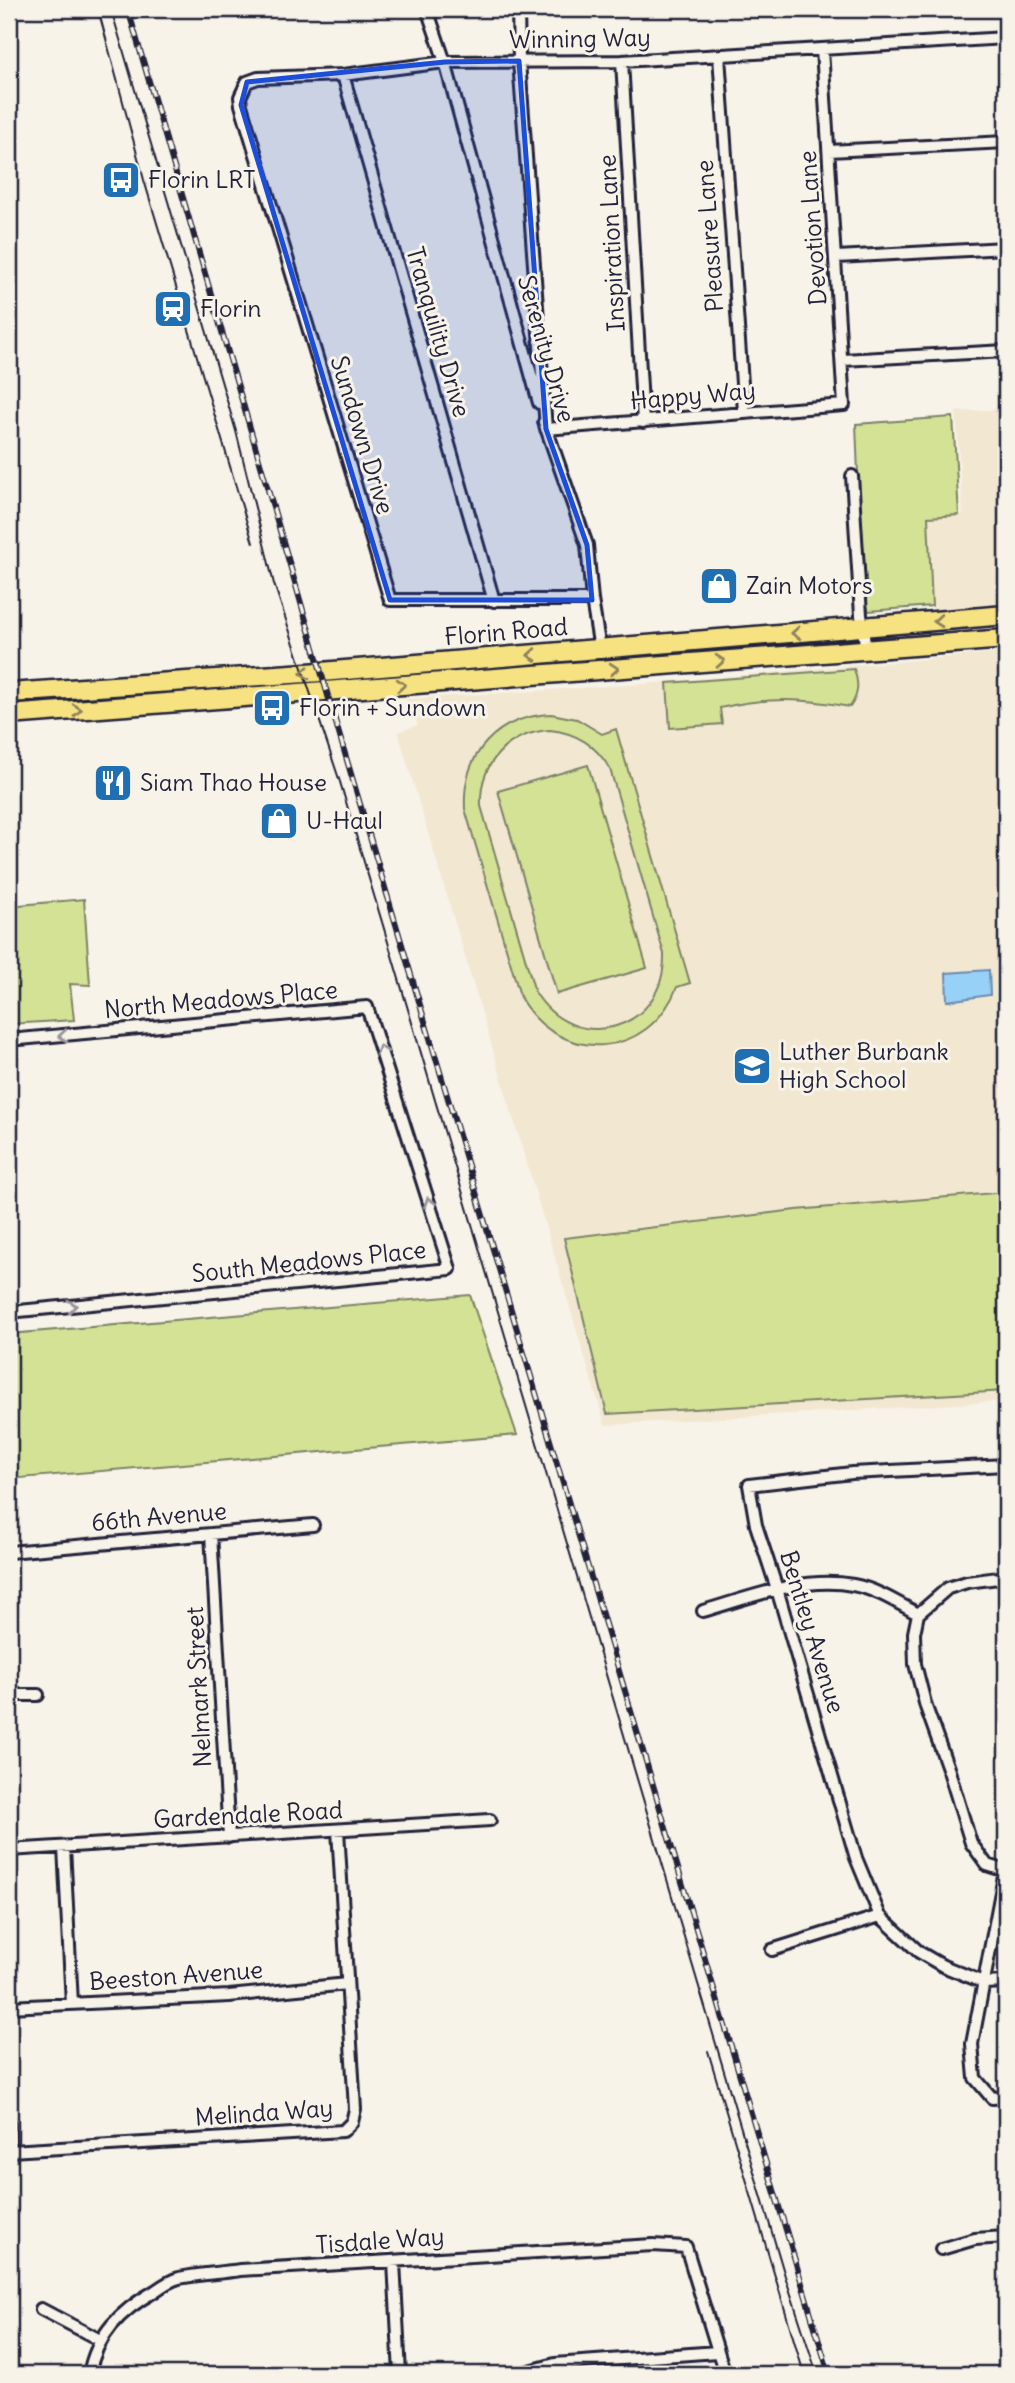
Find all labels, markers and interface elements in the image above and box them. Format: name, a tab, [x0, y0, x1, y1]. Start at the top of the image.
street label: Winning Way	[509, 22, 651, 54]
street label: Devotion Lane	[792, 150, 832, 306]
street label: Inspiration Lane	[591, 154, 631, 332]
bus stop icon: Florin LRT	[100, 159, 142, 201]
street label: Pleasure Lane	[689, 159, 729, 313]
place label: Florin LRT	[148, 164, 256, 194]
street label: Tranquility Drive	[400, 243, 478, 420]
street label: Serenity Drive	[512, 272, 582, 426]
station icon: Florin	[152, 288, 194, 330]
place label: Florin	[200, 293, 262, 323]
street label: Sundown Drive	[325, 352, 401, 518]
street label: Happy Way	[629, 375, 757, 415]
shop icon: Zain Motors	[698, 565, 740, 607]
place label: Zain Motors	[746, 570, 873, 600]
street label: Florin Road	[443, 611, 569, 651]
one-way arrow	[932, 613, 943, 628]
one-way arrow	[790, 625, 801, 640]
one-way arrow	[526, 647, 537, 662]
one-way arrow	[715, 654, 726, 669]
one-way arrow	[609, 662, 620, 677]
one-way arrow	[300, 665, 311, 680]
one-way arrow	[396, 678, 407, 693]
bus stop icon: Florin + Sundown	[251, 687, 293, 729]
place label: Florin + Sundown	[299, 692, 486, 722]
one-way arrow	[72, 702, 83, 717]
restaurant icon: Siam Thao House	[92, 762, 134, 804]
place label: Siam Thao House	[140, 767, 327, 797]
shop icon: U-Haul	[258, 800, 300, 842]
place label: U-Haul	[306, 805, 383, 835]
street label: North Meadows Place	[103, 974, 339, 1024]
one-way arrow	[57, 1028, 69, 1043]
place label: Luther Burbank High School	[779, 1036, 949, 1094]
one-way arrow	[374, 1044, 389, 1056]
school or university icon: Luther Burbank High School	[731, 1045, 773, 1087]
one-way arrow	[422, 1196, 437, 1208]
street label: South Meadows Place	[190, 1234, 428, 1288]
one-way arrow	[67, 1299, 78, 1314]
street label: 66th Avenue	[90, 1495, 228, 1537]
street label: Bentley Avenue	[774, 1547, 852, 1717]
street label: Nelmark Street	[179, 1606, 217, 1768]
street label: Gardendale Road	[153, 1794, 343, 1834]
street label: Beeston Avenue	[88, 1954, 264, 1996]
street label: Melinda Way	[194, 2092, 334, 2132]
street label: Tisdale Way	[315, 2221, 445, 2259]

